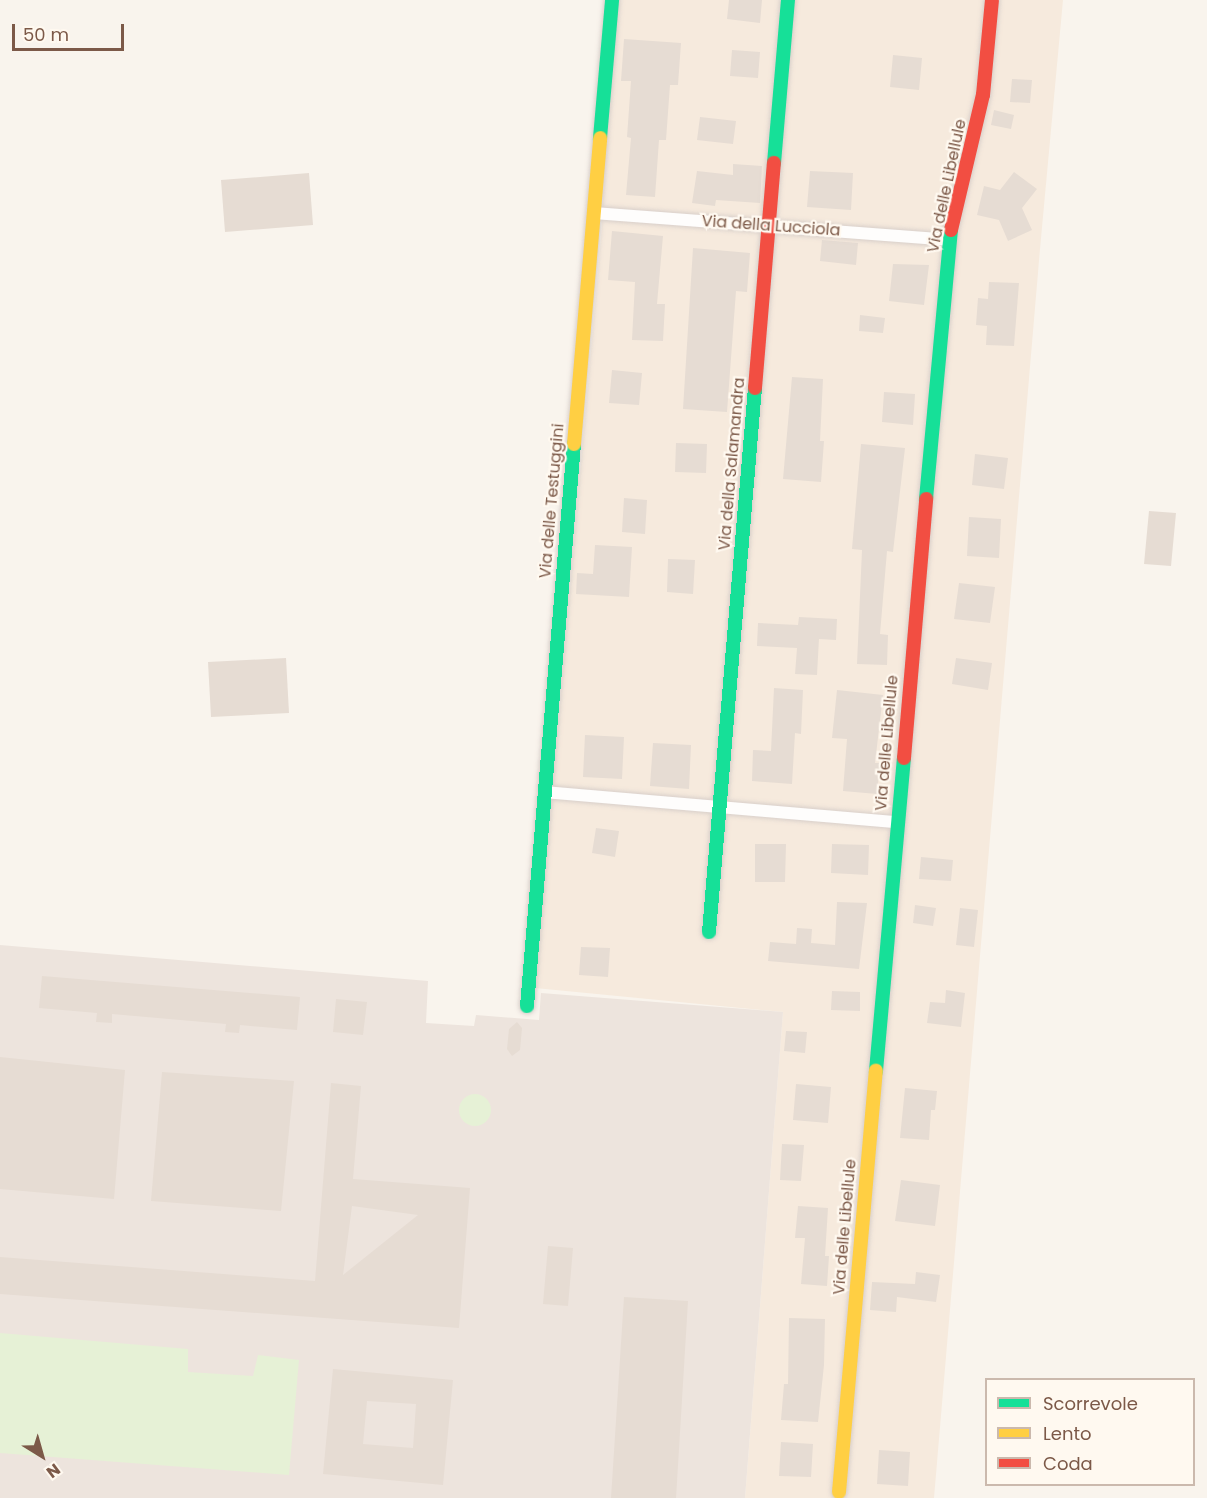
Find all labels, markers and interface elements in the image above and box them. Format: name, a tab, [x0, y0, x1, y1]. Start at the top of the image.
scale bar	[15, 12, 128, 50]
text: 50 m	[23, 22, 69, 47]
street label: Via delle Libellule	[923, 117, 971, 255]
street label: Via della Lucciola	[701, 212, 841, 240]
street label: Via della Salamandra	[715, 377, 749, 551]
street label: Via delle Testuggini	[536, 423, 568, 579]
street label: Via delle Libellule	[872, 674, 902, 812]
street label: Via delle Libellule	[830, 1158, 860, 1296]
legend	[985, 1378, 1195, 1486]
text: Scorrevole	[1043, 1391, 1138, 1416]
text: Lento	[1043, 1421, 1092, 1446]
north arrow	[12, 1426, 72, 1486]
text: Coda	[1043, 1451, 1093, 1476]
text: N	[41, 1458, 65, 1484]

